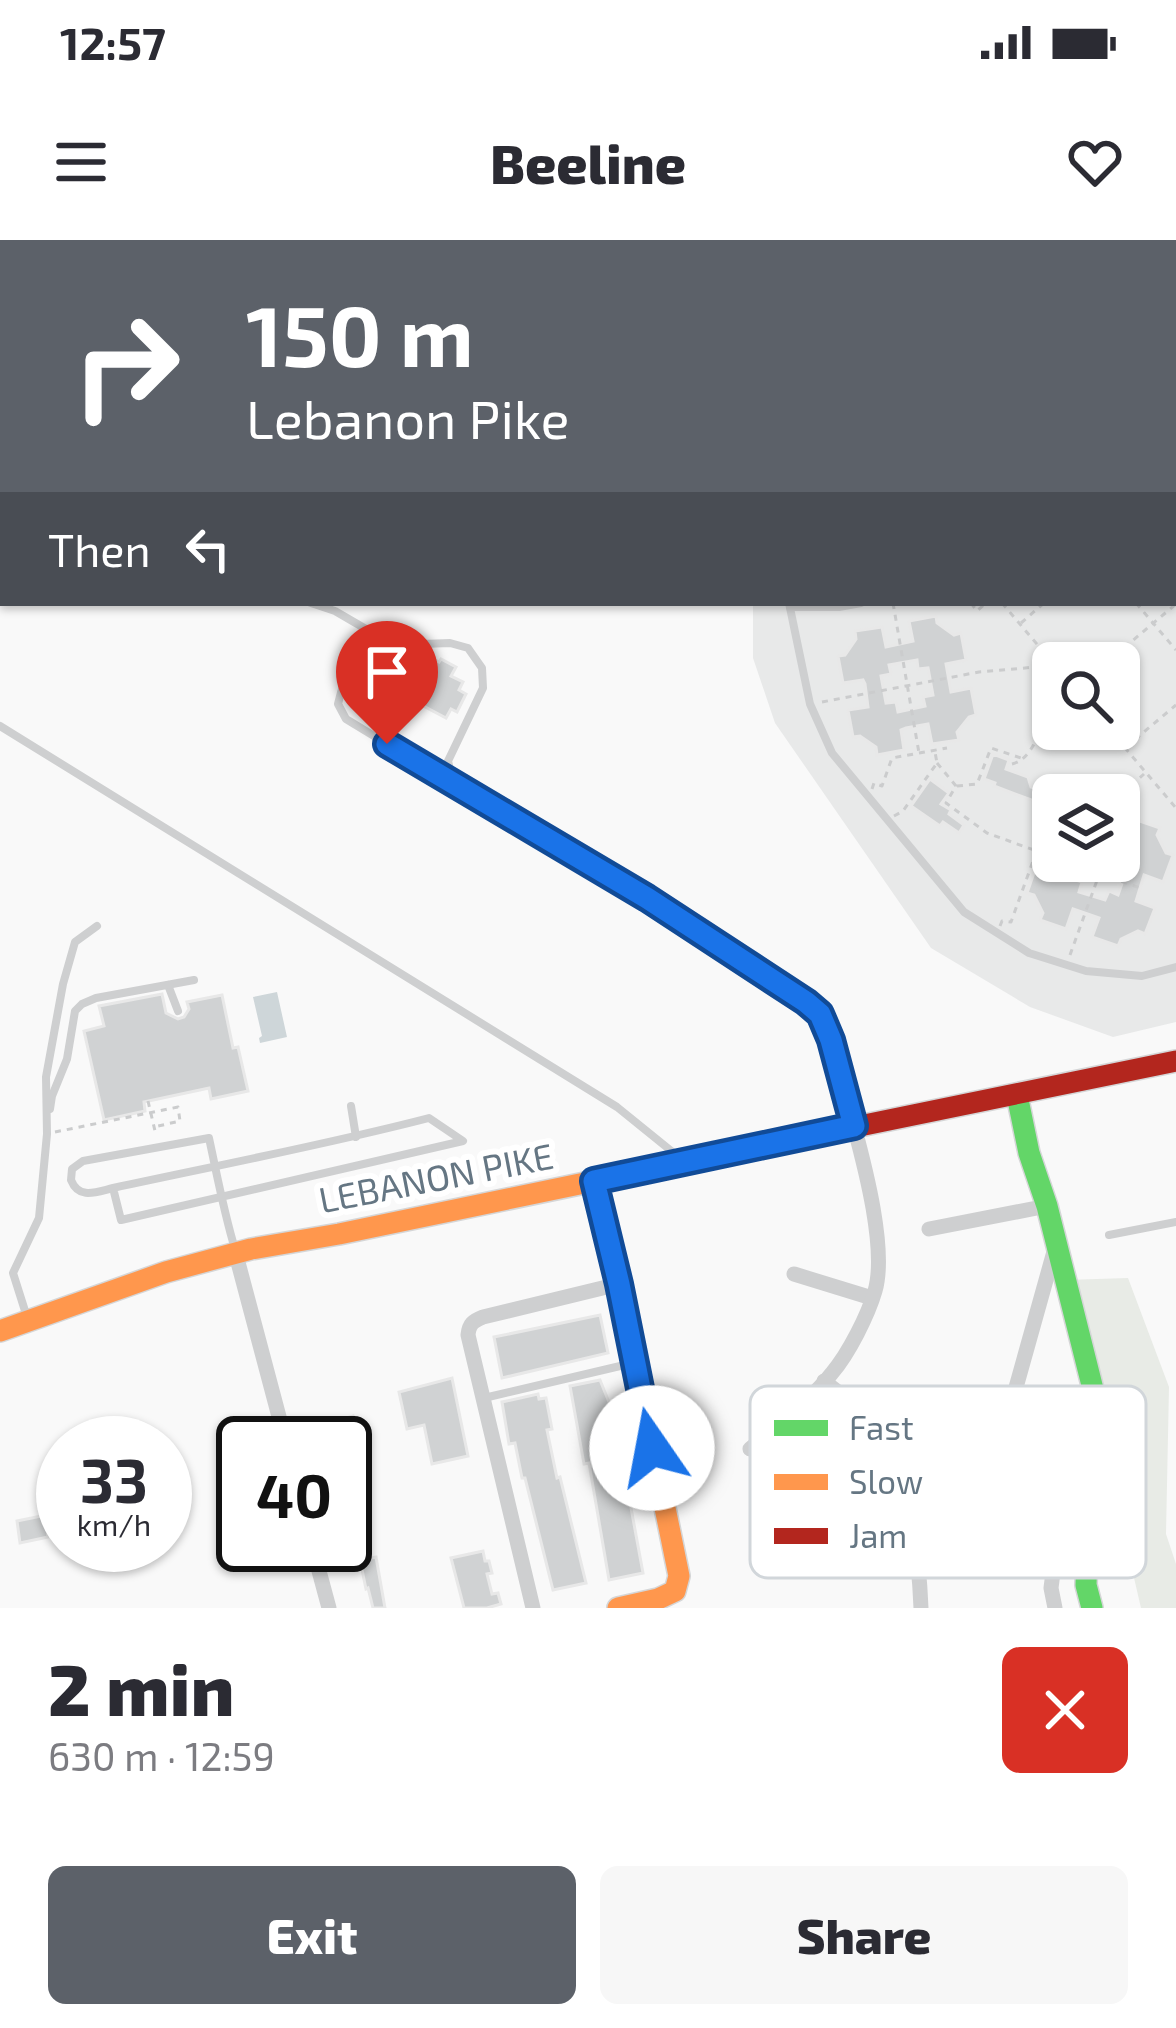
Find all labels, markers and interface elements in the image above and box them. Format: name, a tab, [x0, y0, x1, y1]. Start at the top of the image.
text: 12:57	[60, 15, 166, 69]
icon: menu	[48, 129, 114, 195]
icon: heart	[1062, 129, 1128, 195]
text: Beeline	[490, 130, 686, 195]
text: 150 m	[246, 283, 474, 384]
icon: right	[48, 288, 204, 444]
text: Lebanon Pike	[246, 385, 569, 450]
icon: left	[175, 516, 241, 582]
text: Then	[48, 522, 151, 576]
pin	[336, 621, 438, 744]
icon: arrive	[354, 639, 420, 705]
map controls	[1032, 642, 1140, 882]
button: search	[1032, 642, 1140, 750]
button: layers	[1032, 774, 1140, 882]
street label: LEBANON PIKE	[315, 1133, 557, 1220]
position arrow	[589, 1385, 715, 1511]
legend	[750, 1386, 1146, 1578]
text: Fast	[849, 1407, 913, 1447]
speed limit sign: 40	[216, 1416, 372, 1572]
text: 33	[80, 1443, 148, 1515]
text: Slow	[849, 1461, 923, 1501]
text: km/h	[77, 1506, 151, 1542]
text: Jam	[849, 1515, 907, 1555]
text: 2 min	[48, 1644, 234, 1730]
button: close	[1002, 1647, 1128, 1773]
text: 630 m · 12:59	[48, 1732, 275, 1779]
button: Exit	[48, 1866, 576, 2004]
button: Share	[600, 1866, 1128, 2004]

